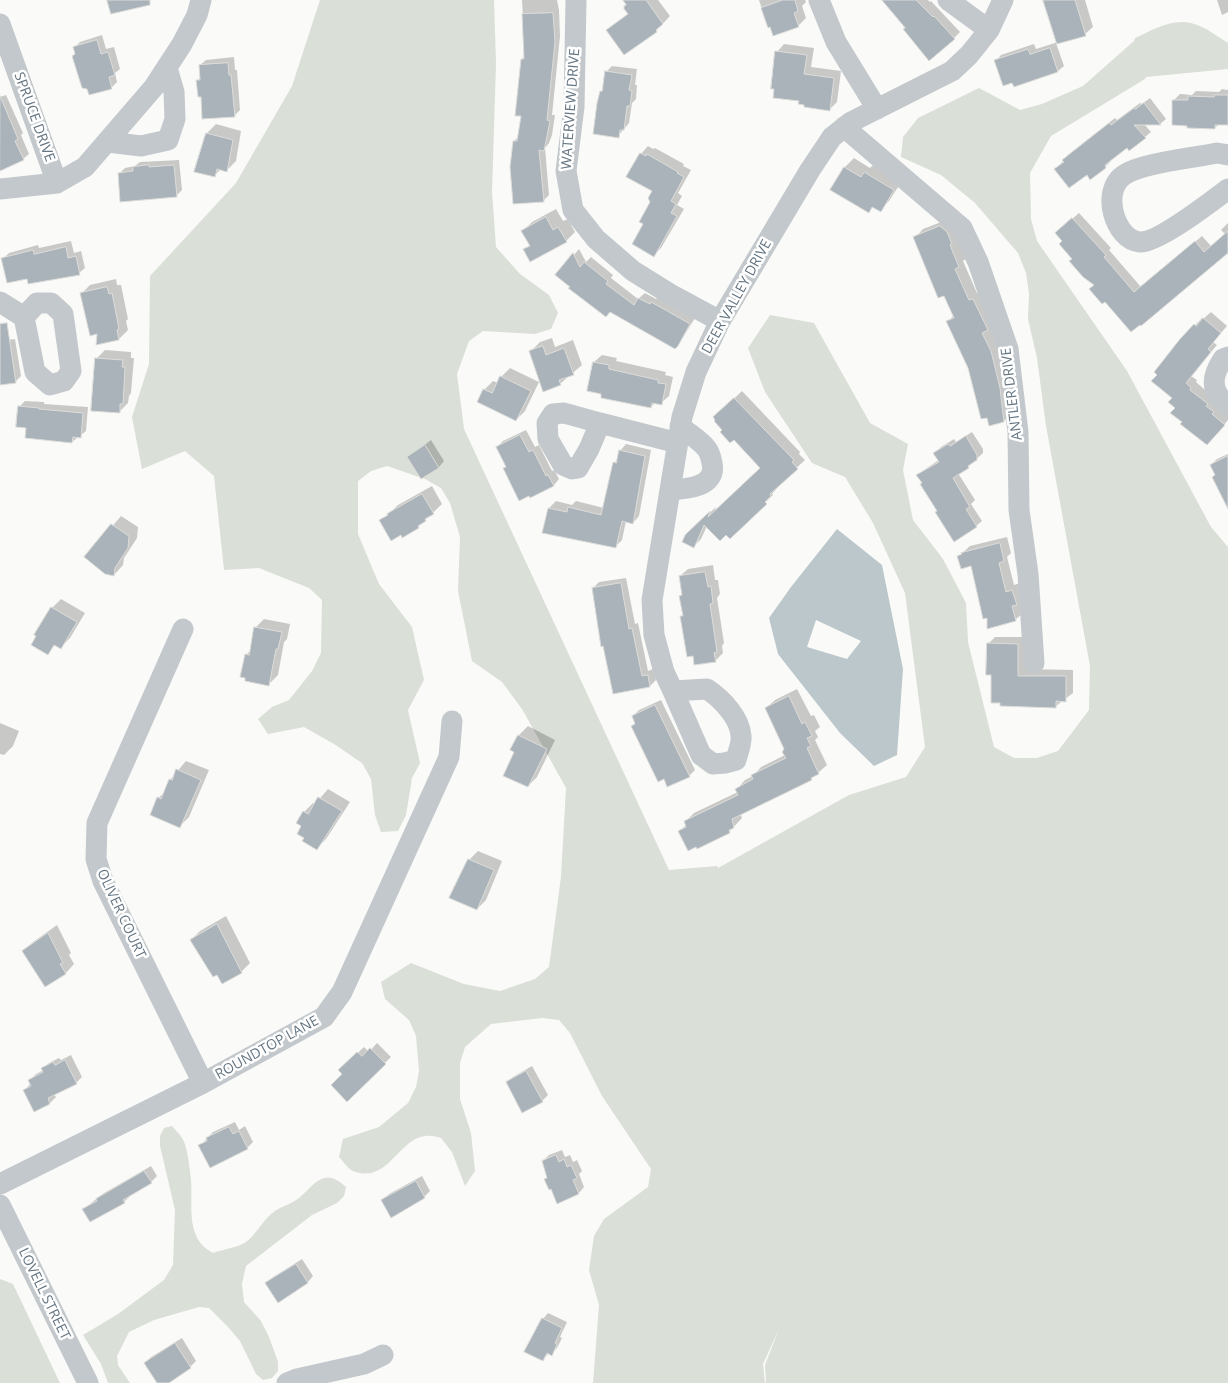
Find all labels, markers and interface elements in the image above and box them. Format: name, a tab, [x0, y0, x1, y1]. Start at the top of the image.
street label: WATERVIEW DRIVE	[558, 48, 584, 170]
street label: SPRUCE DRIVE	[10, 70, 58, 164]
street label: DEER VALLEY DRIVE	[699, 237, 775, 357]
street label: ANTLER DRIVE	[998, 347, 1026, 441]
street label: OLIVER COURT	[93, 867, 149, 961]
street label: ROUNDTOP LANE	[212, 1013, 322, 1083]
street label: LOVELL STREET	[15, 1245, 73, 1343]

